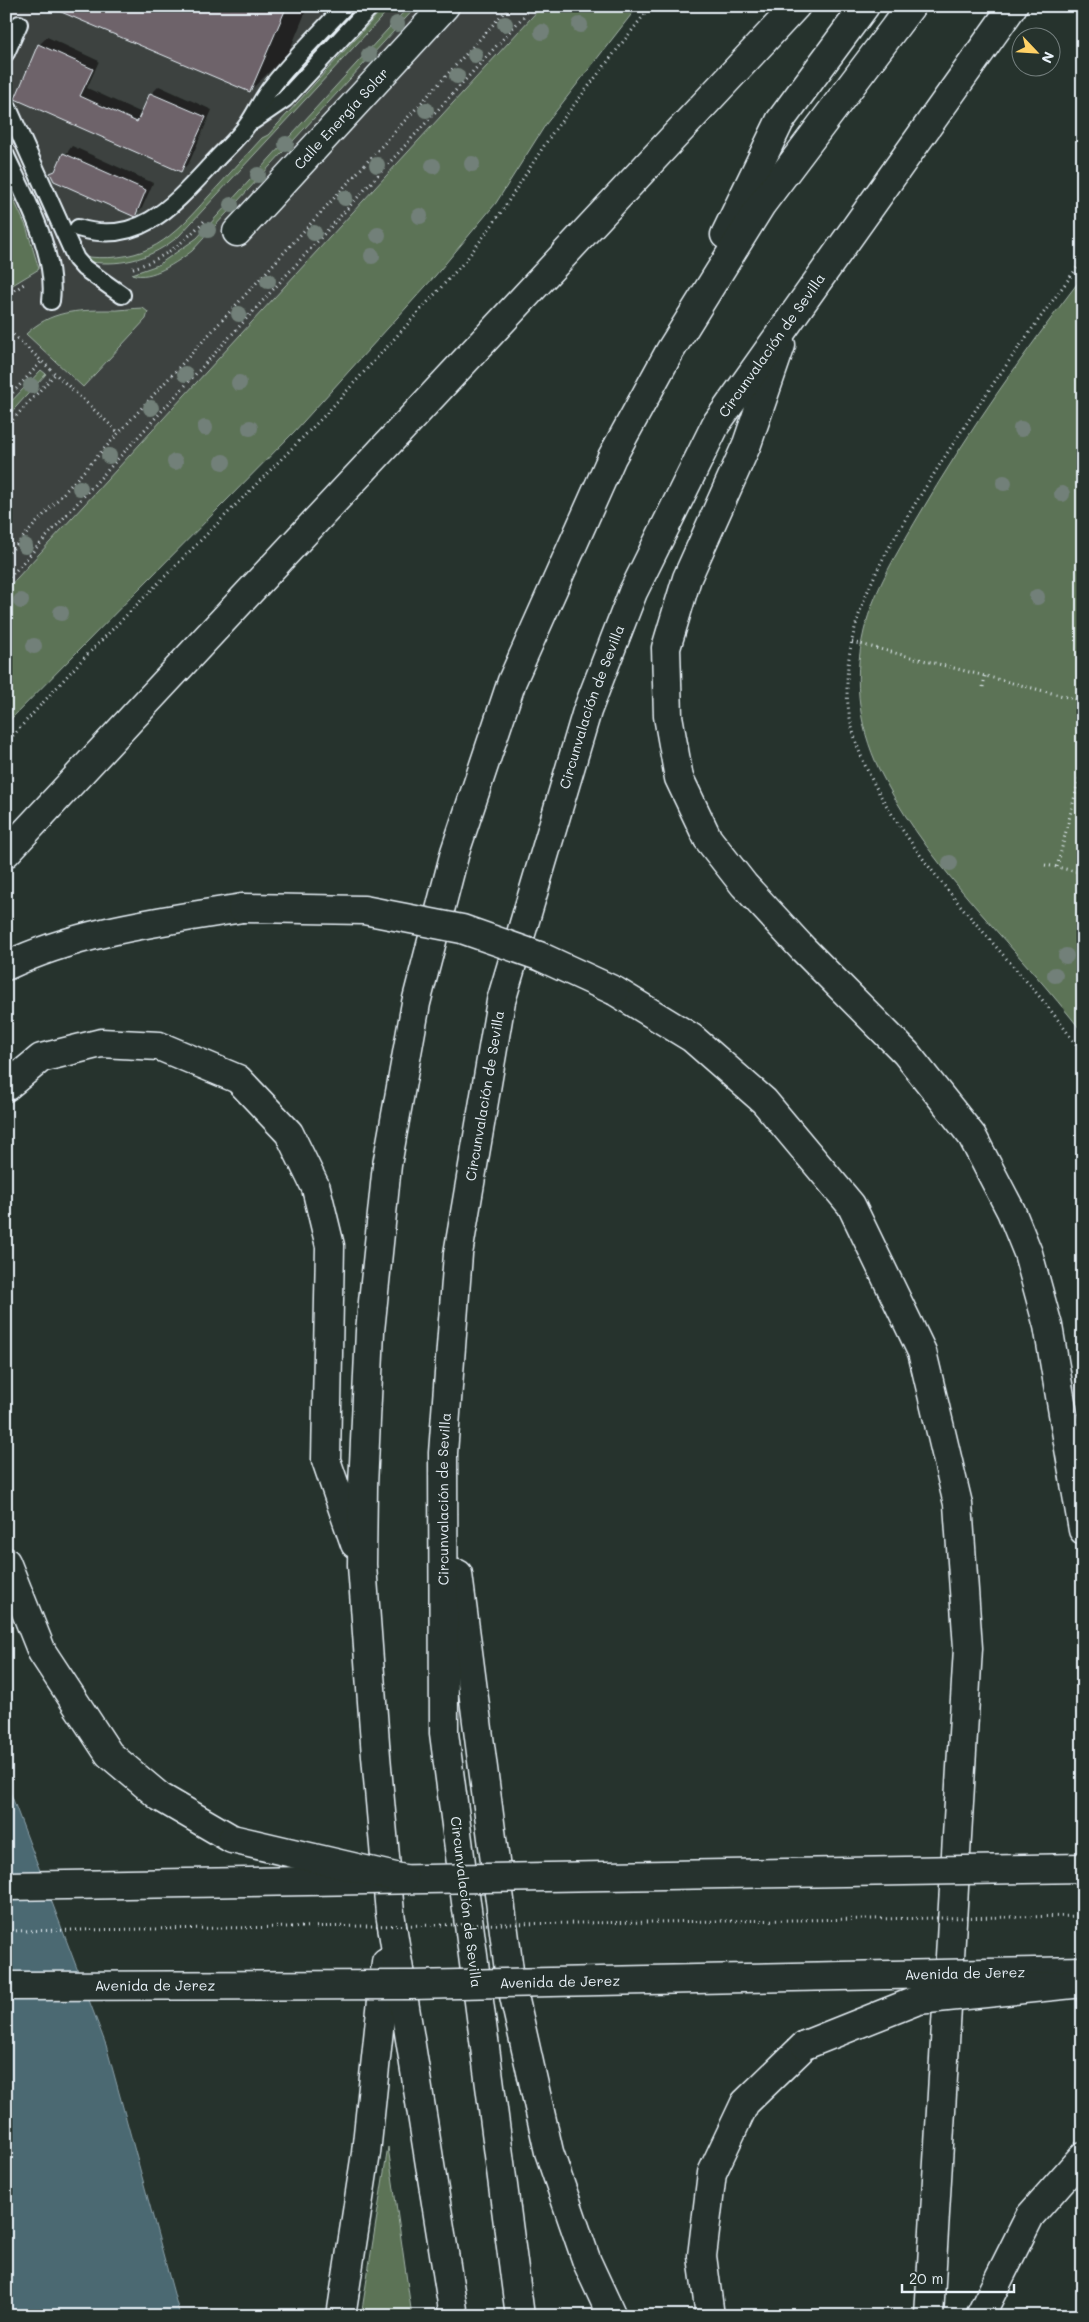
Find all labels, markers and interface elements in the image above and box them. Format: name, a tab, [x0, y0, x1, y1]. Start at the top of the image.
north arrow	[1012, 28, 1062, 78]
text: N	[1037, 49, 1059, 67]
street label: Calle Energía Solar	[289, 63, 392, 173]
street label: Circunvalación de Sevilla	[714, 269, 829, 421]
street label: Circunvalación de Sevilla	[554, 622, 628, 791]
street label: Circunvalación de Sevilla	[461, 1009, 508, 1182]
street label: Circunvalación de Sevilla	[433, 1412, 455, 1585]
street label: Circunvalación de Sevilla	[447, 1815, 486, 1989]
street label: Avenida de Jerez	[904, 1962, 1025, 1984]
street label: Avenida de Jerez	[500, 1971, 621, 1992]
street label: Avenida de Jerez	[95, 1975, 215, 1995]
scale bar	[902, 2262, 1014, 2294]
text: 20 m	[909, 2268, 943, 2288]

